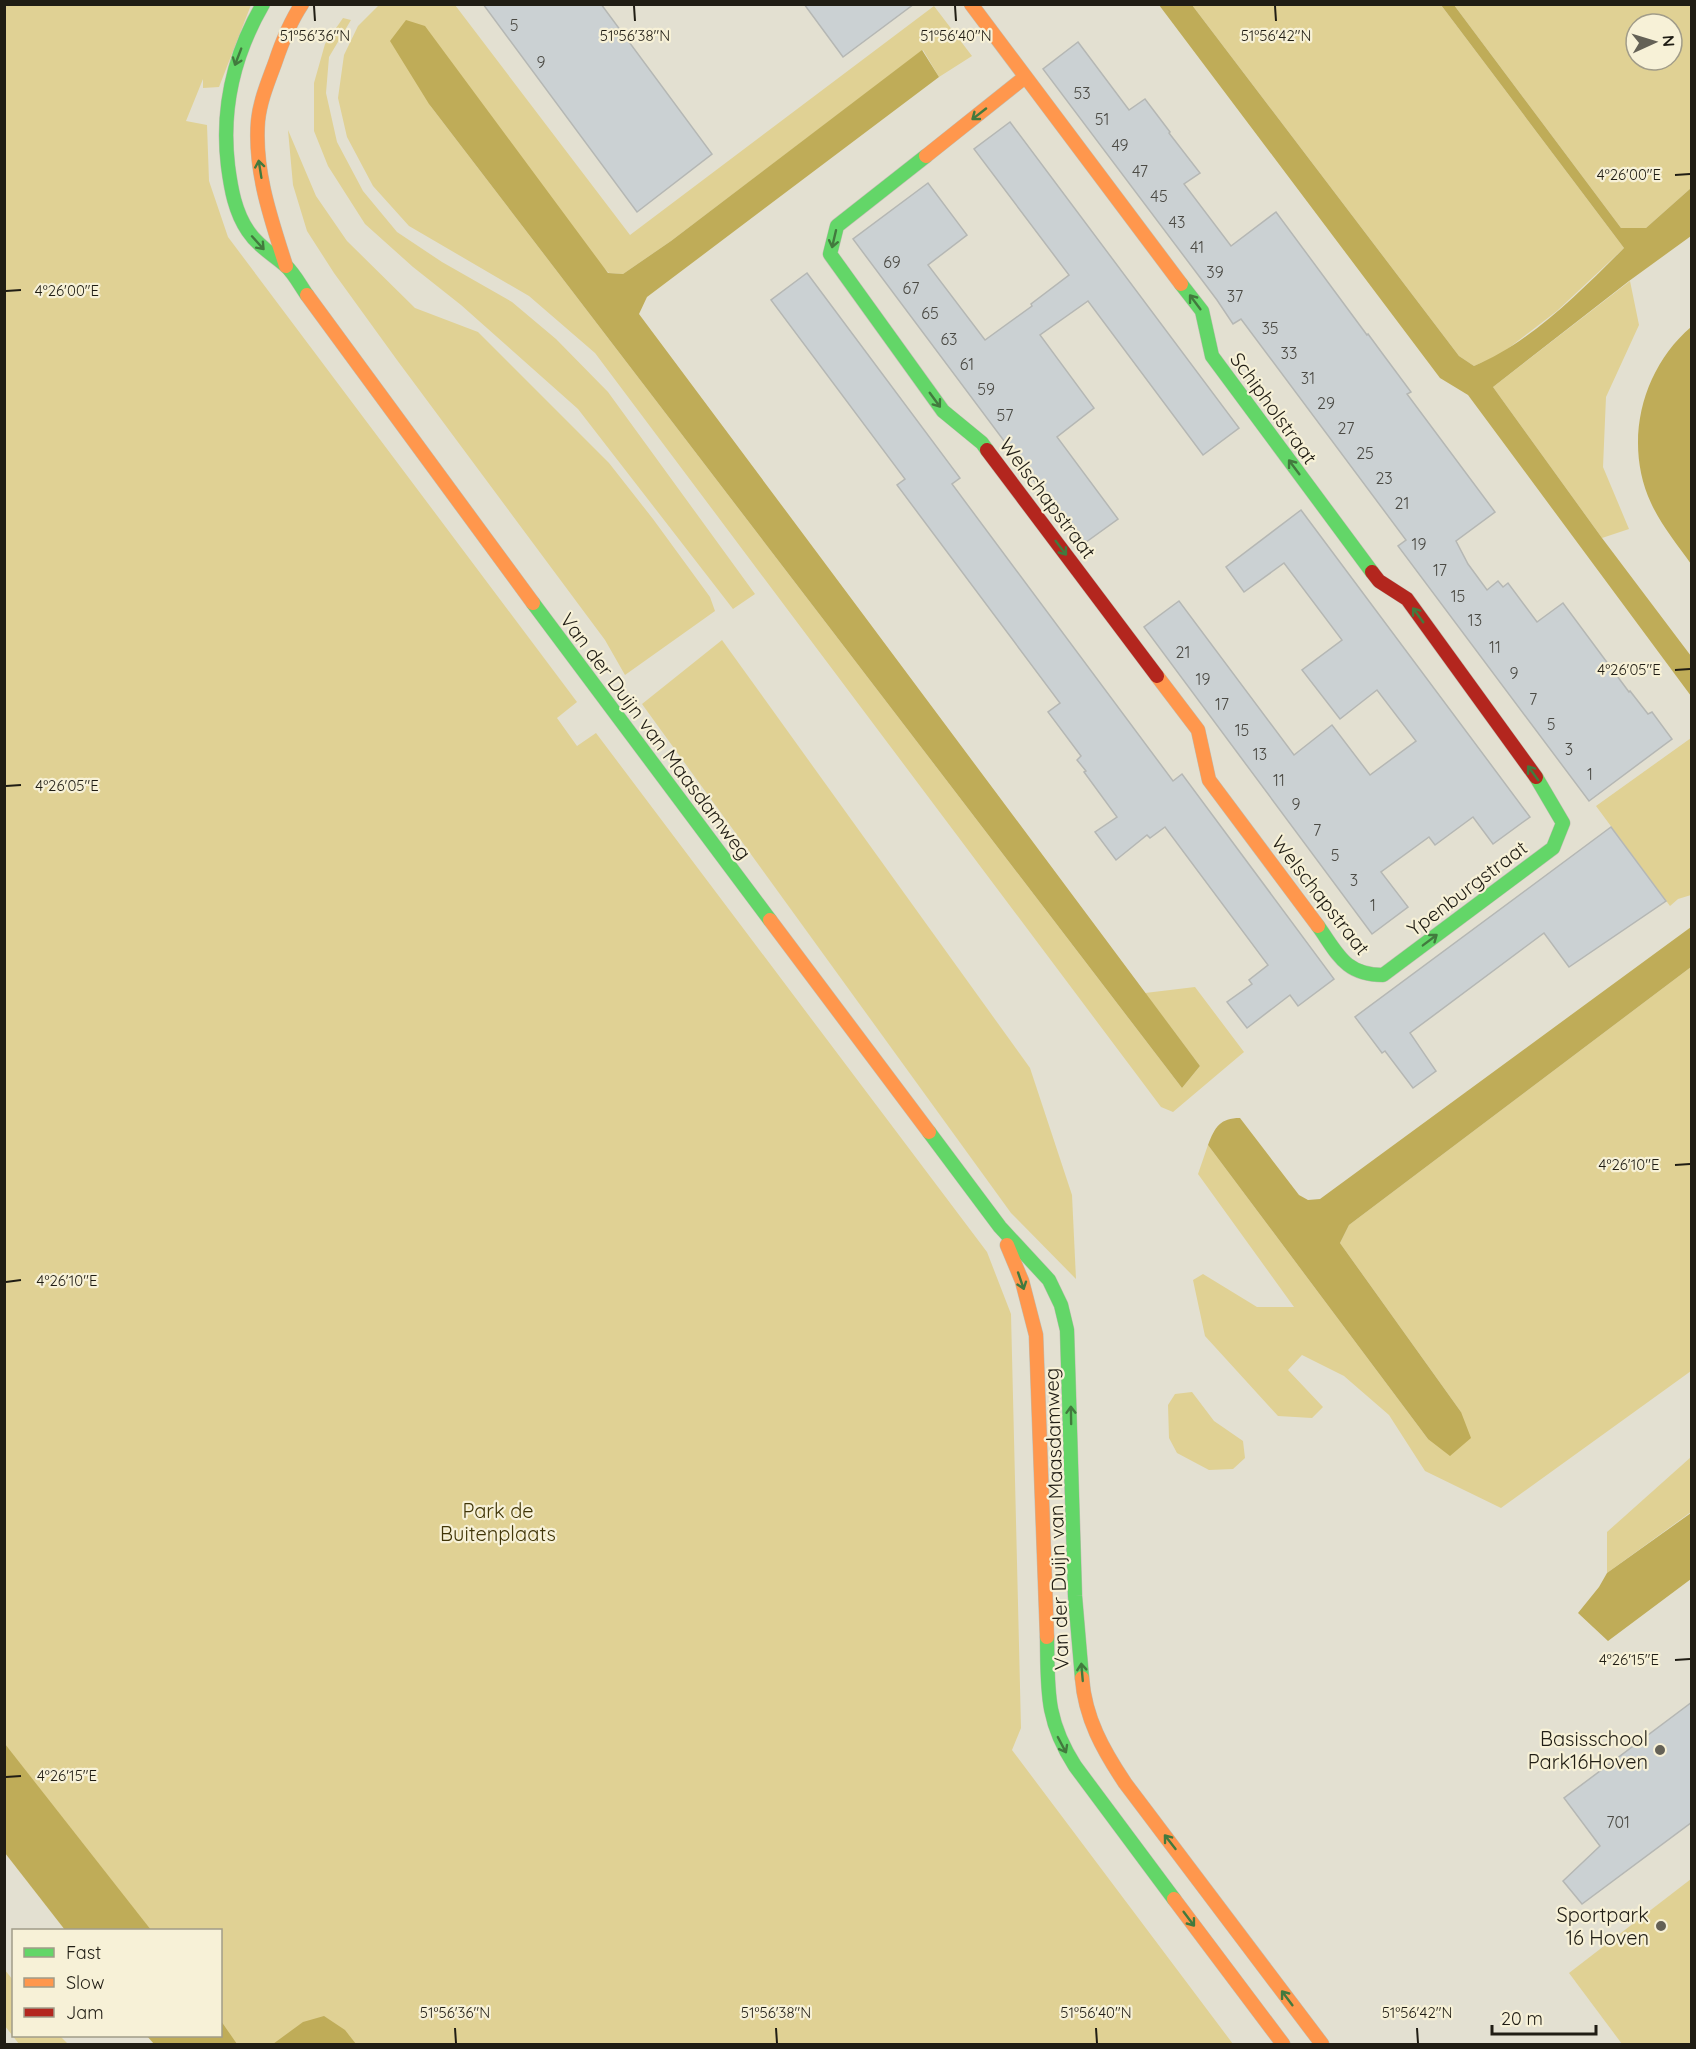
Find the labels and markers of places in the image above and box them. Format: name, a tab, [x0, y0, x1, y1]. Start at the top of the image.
place label: Basisschool Park16Hoven	[1528, 1726, 1648, 1774]
marker: Basisschool Park16Hoven	[1653, 1743, 1667, 1757]
place label: Sportpark 16 Hoven	[1556, 1902, 1649, 1950]
marker: Sportpark 16 Hoven	[1654, 1919, 1668, 1933]

